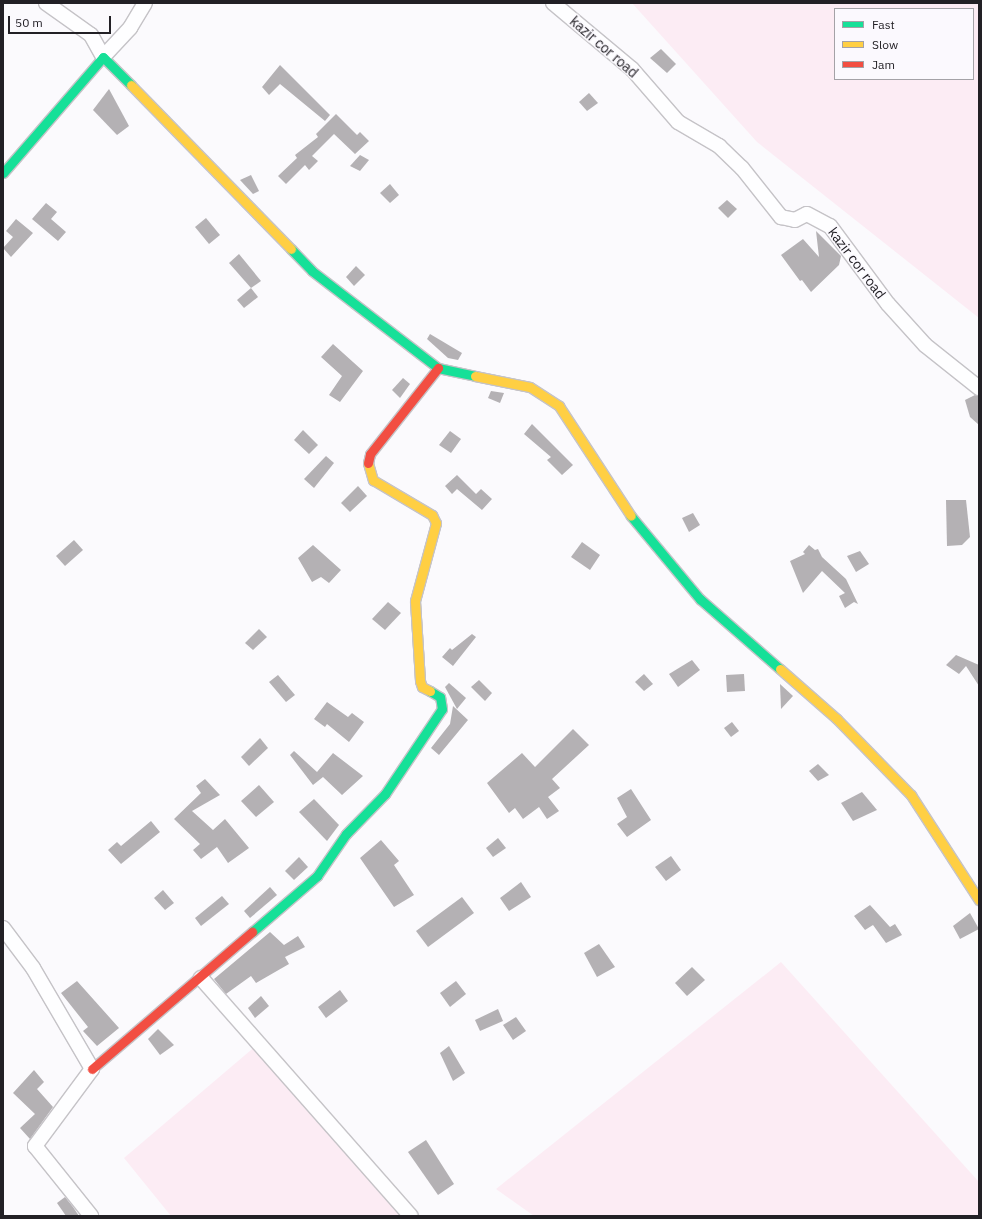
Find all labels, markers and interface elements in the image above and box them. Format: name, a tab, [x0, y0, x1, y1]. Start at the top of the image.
scale bar	[10, 8, 113, 34]
legend	[834, 8, 974, 80]
street label: kazir cor road	[566, 13, 642, 81]
text: 50 m	[15, 15, 43, 30]
text: Fast	[872, 17, 895, 32]
text: Slow	[872, 37, 898, 52]
text: Jam	[872, 57, 895, 72]
street label: kazir cor road	[825, 224, 889, 302]

